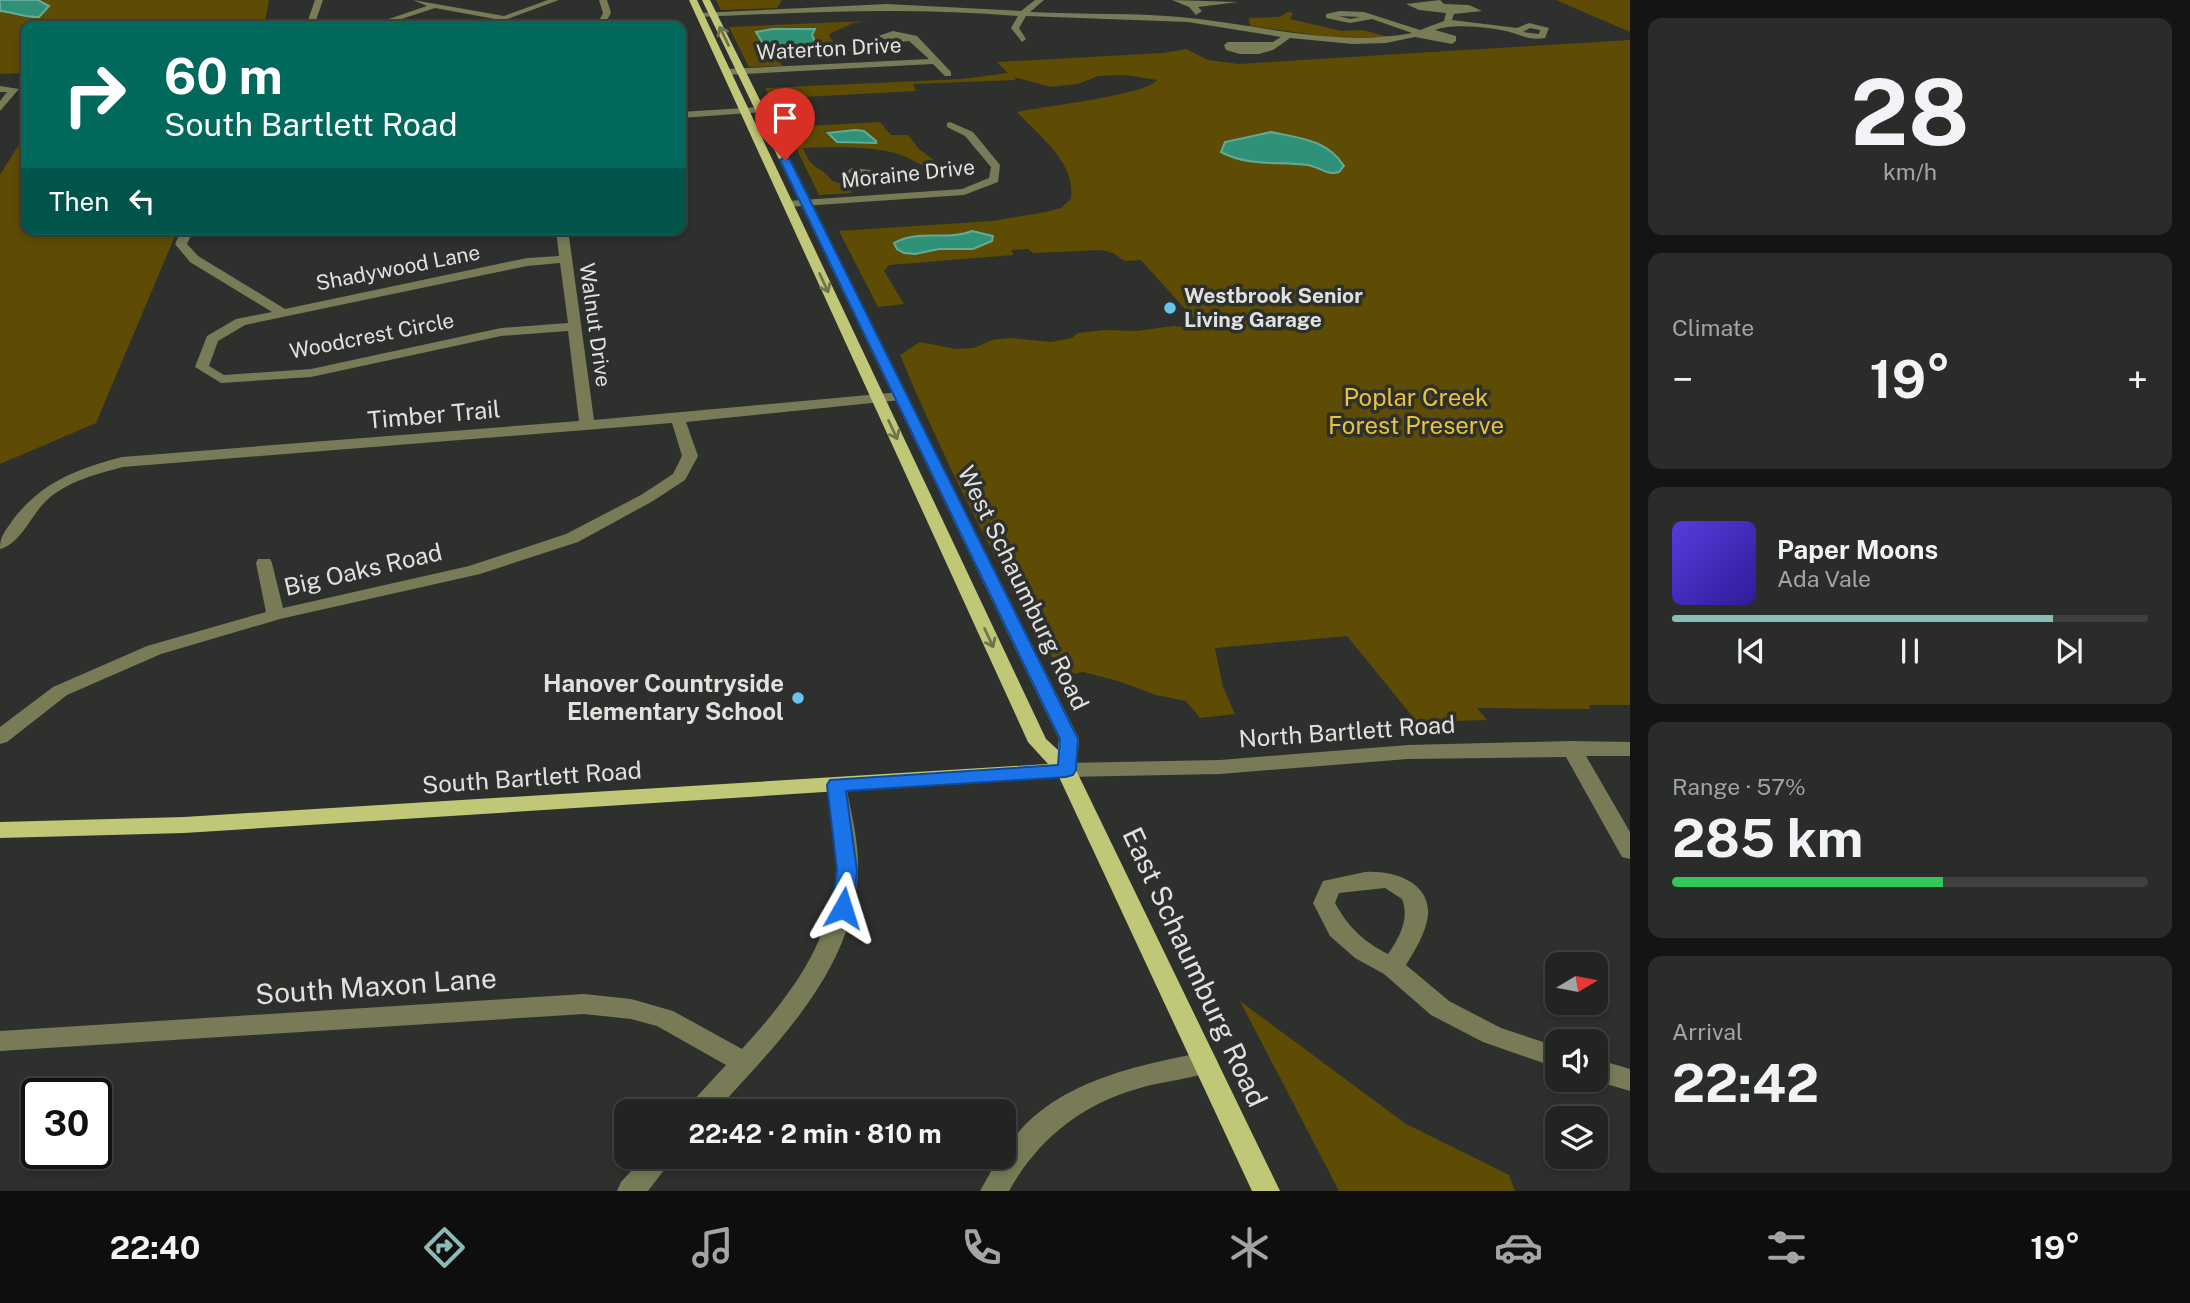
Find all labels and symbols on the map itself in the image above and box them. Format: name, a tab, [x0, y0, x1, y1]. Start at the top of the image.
one-way arrow	[716, 26, 730, 47]
street label: Waterton Drive	[756, 32, 902, 65]
pin	[755, 88, 815, 160]
street label: Moraine Drive	[840, 154, 976, 193]
street label: Shadywood Lane	[314, 239, 482, 296]
street label: Walnut Drive	[574, 261, 617, 388]
one-way arrow	[818, 271, 831, 293]
place label: Westbrook Senior Living Garage	[1184, 283, 1363, 332]
marker: Westbrook Senior Living Garage	[1162, 300, 1178, 316]
street label: Woodcrest Circle	[288, 307, 456, 364]
park label: Poplar Creek Forest Preserve	[1328, 383, 1504, 439]
street label: Timber Trail	[366, 394, 502, 434]
one-way arrow	[887, 420, 900, 441]
street label: West Schaumburg Road	[953, 461, 1095, 714]
street label: Big Oaks Road	[281, 537, 445, 601]
one-way arrow	[983, 627, 997, 648]
place label: Hanover Countryside Elementary School	[543, 669, 784, 725]
marker: Hanover Countryside Elementary School	[790, 690, 806, 706]
street label: North Bartlett Road	[1238, 709, 1456, 753]
street label: South Bartlett Road	[421, 755, 643, 799]
street label: East Schaumburg Road	[1116, 822, 1275, 1112]
position arrow	[806, 871, 880, 945]
north arrow	[1545, 952, 1608, 1015]
street label: South Maxon Lane	[254, 961, 498, 1010]
speed limit sign: 30	[21, 1078, 112, 1169]

